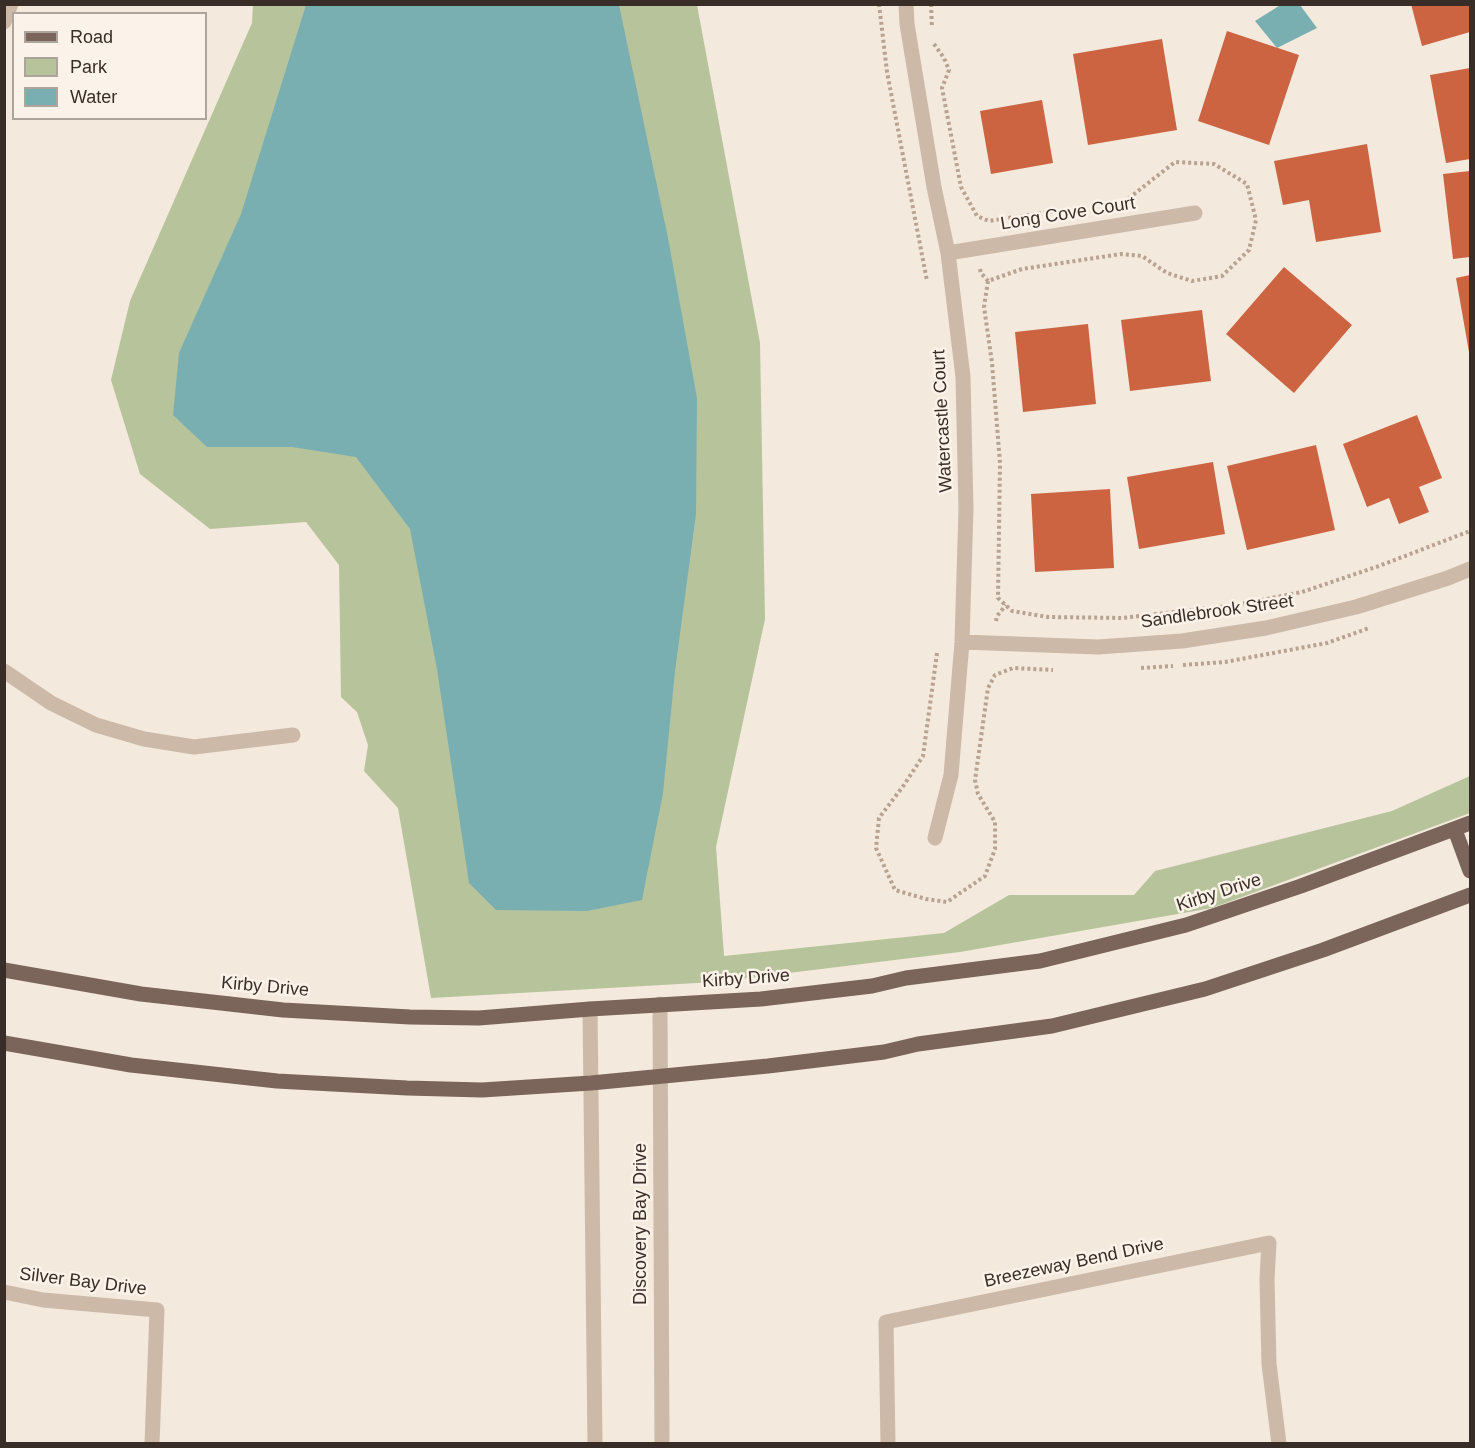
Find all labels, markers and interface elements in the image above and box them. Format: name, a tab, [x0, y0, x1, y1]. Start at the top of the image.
legend	[12, 12, 207, 120]
text: Road	[70, 27, 113, 47]
text: Park	[70, 57, 107, 77]
text: Water	[70, 87, 117, 107]
street label: Long Cove Court	[999, 193, 1137, 235]
street label: Watercastle Court	[928, 349, 958, 493]
street label: Sandlebrook Street	[1139, 591, 1295, 633]
street label: Kirby Drive	[1174, 869, 1264, 917]
street label: Kirby Drive	[701, 965, 791, 993]
street label: Kirby Drive	[220, 972, 310, 1002]
street label: Discovery Bay Drive	[630, 1143, 652, 1305]
street label: Breezeway Bend Drive	[982, 1233, 1166, 1293]
street label: Silver Bay Drive	[18, 1263, 148, 1301]

